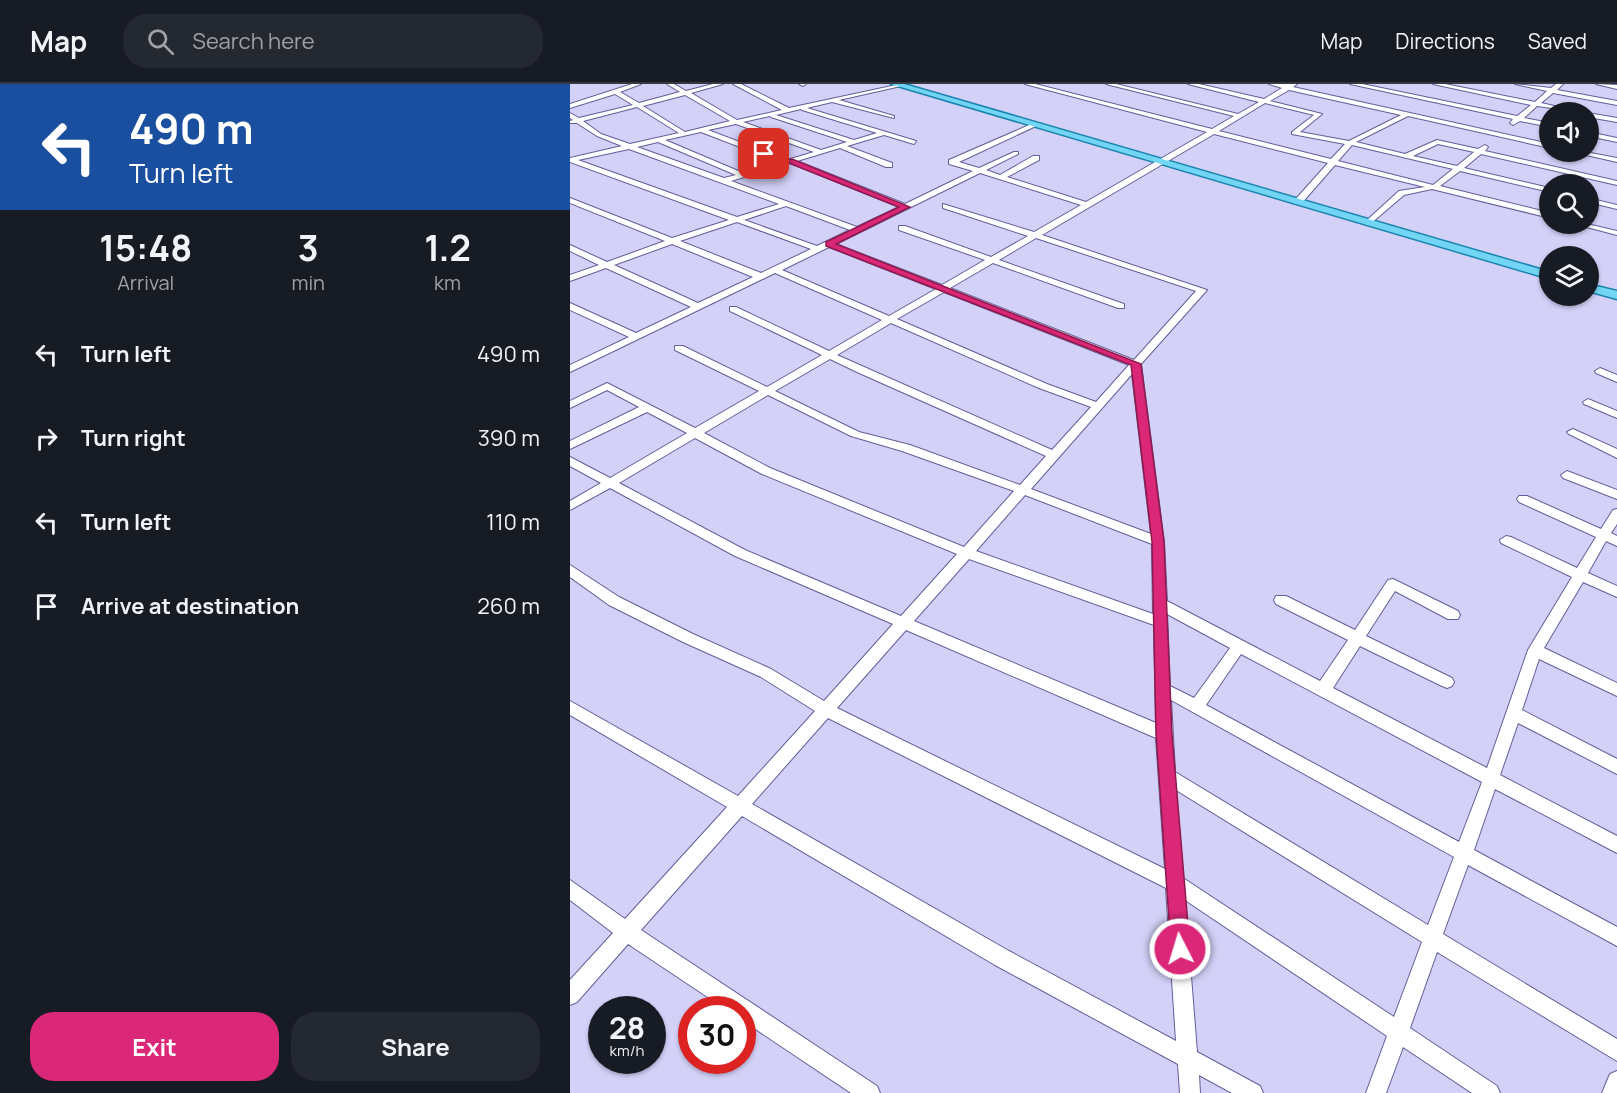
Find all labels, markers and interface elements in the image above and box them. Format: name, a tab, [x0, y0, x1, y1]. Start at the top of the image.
search box	[123, 14, 543, 68]
text: Map	[30, 22, 87, 60]
icon: search	[144, 25, 177, 58]
text: Search here	[192, 26, 315, 56]
text: Map	[1321, 27, 1362, 55]
text: Directions	[1395, 27, 1495, 55]
text: Saved	[1528, 27, 1587, 55]
text: 490 m	[129, 99, 253, 157]
map controls	[1539, 102, 1599, 306]
button: sound	[1539, 102, 1599, 162]
icon: left	[30, 108, 108, 186]
pin	[738, 128, 789, 179]
icon: arrive	[747, 137, 780, 170]
text: Turn left	[129, 154, 233, 191]
button: search	[1539, 174, 1599, 234]
text: 15:48	[99, 223, 192, 272]
text: 3	[298, 223, 319, 272]
text: 1.2	[424, 223, 471, 272]
button: layers	[1539, 246, 1599, 306]
text: Arrival	[117, 269, 174, 296]
text: min	[291, 269, 325, 296]
text: km	[434, 269, 461, 296]
icon: left	[30, 338, 63, 371]
text: Turn left	[81, 339, 171, 369]
text: 490 m	[477, 339, 540, 369]
icon: right	[30, 422, 63, 455]
text: Turn right	[81, 423, 186, 453]
text: 390 m	[478, 423, 540, 453]
icon: left	[30, 506, 63, 539]
text: Turn left	[81, 507, 171, 537]
text: 110 m	[486, 507, 540, 537]
icon: arrive	[30, 590, 63, 623]
text: Arrive at destination	[81, 591, 299, 621]
text: 260 m	[477, 591, 540, 621]
position arrow	[1148, 917, 1212, 981]
speed limit sign: 30	[678, 996, 756, 1074]
text: 28	[609, 1007, 645, 1048]
button: Exit	[30, 1012, 279, 1081]
button: Share	[291, 1012, 540, 1081]
text: km/h	[610, 1040, 644, 1061]

